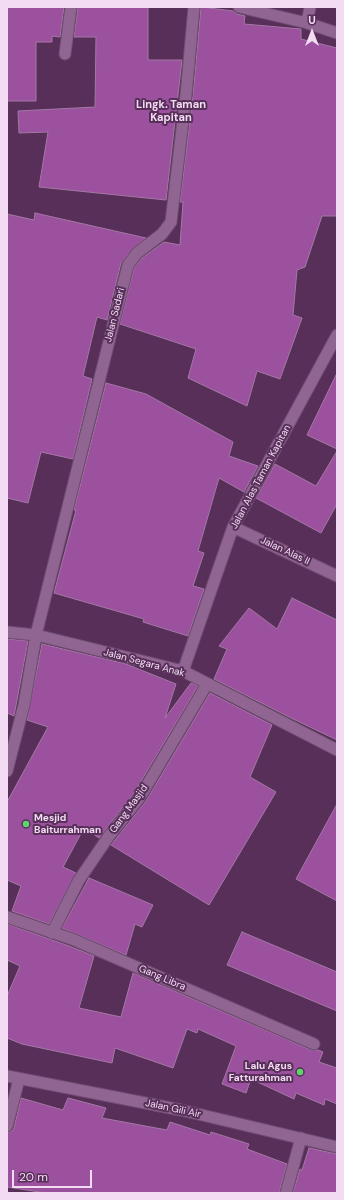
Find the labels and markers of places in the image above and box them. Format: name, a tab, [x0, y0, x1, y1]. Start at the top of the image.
place label: Mesjid Baiturrahman	[34, 812, 101, 836]
marker: Mesjid Baiturrahman	[21, 819, 31, 829]
place label: Lalu Agus Fatturahman	[229, 1060, 292, 1084]
marker: Lalu Agus Fatturahman	[295, 1067, 305, 1077]

